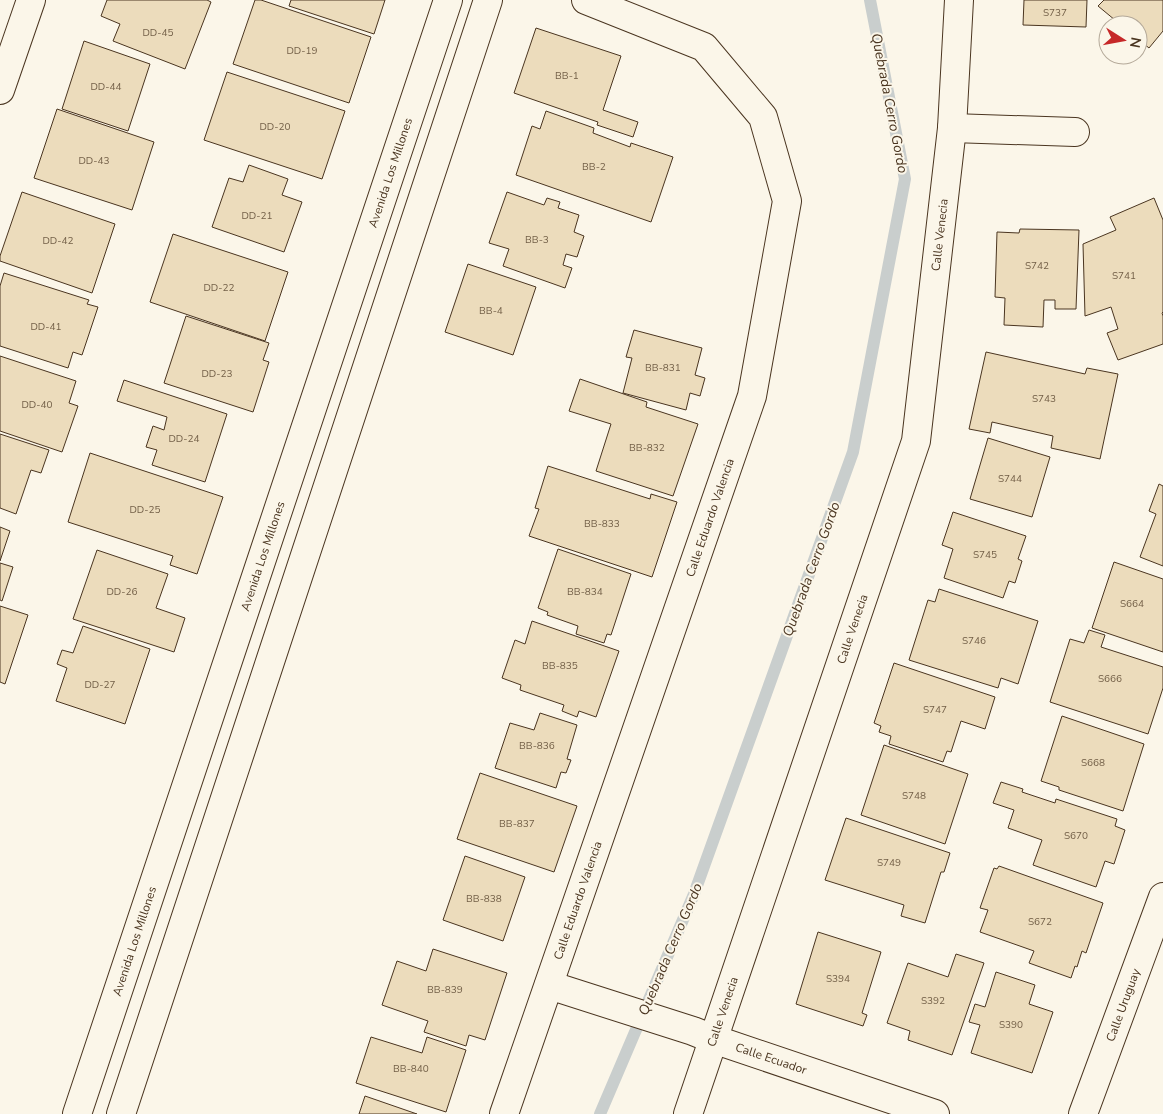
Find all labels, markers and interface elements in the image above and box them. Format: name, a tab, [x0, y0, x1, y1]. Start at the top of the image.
house number: S737	[1043, 6, 1067, 20]
north arrow	[1098, 15, 1148, 65]
house number: DD-45	[142, 26, 174, 40]
water label: Quebrada Cerro Gordo	[867, 31, 912, 175]
text: N	[1125, 35, 1146, 49]
house number: DD-19	[286, 44, 318, 58]
house number: BB-1	[555, 69, 579, 83]
house number: DD-44	[90, 80, 122, 94]
street label: Avenida Los Millones	[365, 116, 416, 230]
house number: DD-20	[259, 120, 291, 134]
house number: DD-43	[78, 154, 110, 168]
house number: BB-2	[582, 160, 606, 174]
street label: Calle Venecia	[928, 198, 952, 272]
house number: DD-21	[241, 209, 273, 223]
house number: BB-3	[525, 233, 549, 247]
house number: DD-42	[42, 234, 74, 248]
house number: S742	[1025, 259, 1049, 273]
house number: S741	[1112, 269, 1136, 283]
house number: DD-22	[203, 281, 235, 295]
house number: BB-4	[479, 304, 503, 318]
house number: DD-41	[30, 320, 62, 334]
house number: BB-831	[645, 361, 681, 375]
house number: DD-23	[201, 367, 233, 381]
house number: S743	[1032, 392, 1056, 406]
house number: DD-40	[21, 398, 53, 412]
house number: DD-24	[168, 432, 200, 446]
house number: BB-832	[629, 441, 665, 455]
street label: Calle Eduardo Valencia	[682, 456, 738, 579]
house number: S744	[998, 472, 1022, 486]
street label: Avenida Los Millones	[237, 499, 289, 613]
water label: Quebrada Cerro Gordo	[778, 499, 845, 639]
house number: DD-25	[129, 503, 161, 517]
house number: BB-833	[584, 517, 620, 531]
house number: S745	[973, 548, 997, 562]
house number: DD-26	[106, 585, 138, 599]
house number: BB-834	[567, 585, 603, 599]
street label: Calle Venecia	[833, 592, 872, 666]
house number: S664	[1120, 597, 1144, 611]
house number: S746	[962, 634, 986, 648]
house number: BB-835	[542, 659, 578, 673]
house number: S666	[1098, 672, 1122, 686]
house number: DD-27	[84, 678, 116, 692]
house number: S747	[923, 703, 947, 717]
house number: BB-836	[519, 739, 555, 753]
house number: S668	[1081, 756, 1105, 770]
house number: S748	[902, 789, 926, 803]
house number: BB-837	[499, 817, 535, 831]
house number: S670	[1064, 829, 1088, 843]
street label: Calle Eduardo Valencia	[550, 839, 606, 962]
house number: S749	[877, 856, 901, 870]
water label: Quebrada Cerro Gordo	[634, 880, 707, 1018]
street label: Avenida Los Millones	[109, 884, 160, 998]
house number: BB-838	[466, 892, 502, 906]
house number: S672	[1028, 915, 1052, 929]
street label: Calle Uruguay	[1102, 966, 1144, 1044]
house number: S394	[826, 972, 850, 986]
street label: Calle Venecia	[703, 975, 742, 1049]
house number: BB-839	[427, 983, 463, 997]
house number: S392	[921, 994, 945, 1008]
house number: S390	[999, 1018, 1023, 1032]
street label: Calle Ecuador	[733, 1039, 810, 1078]
house number: BB-840	[393, 1062, 429, 1076]

